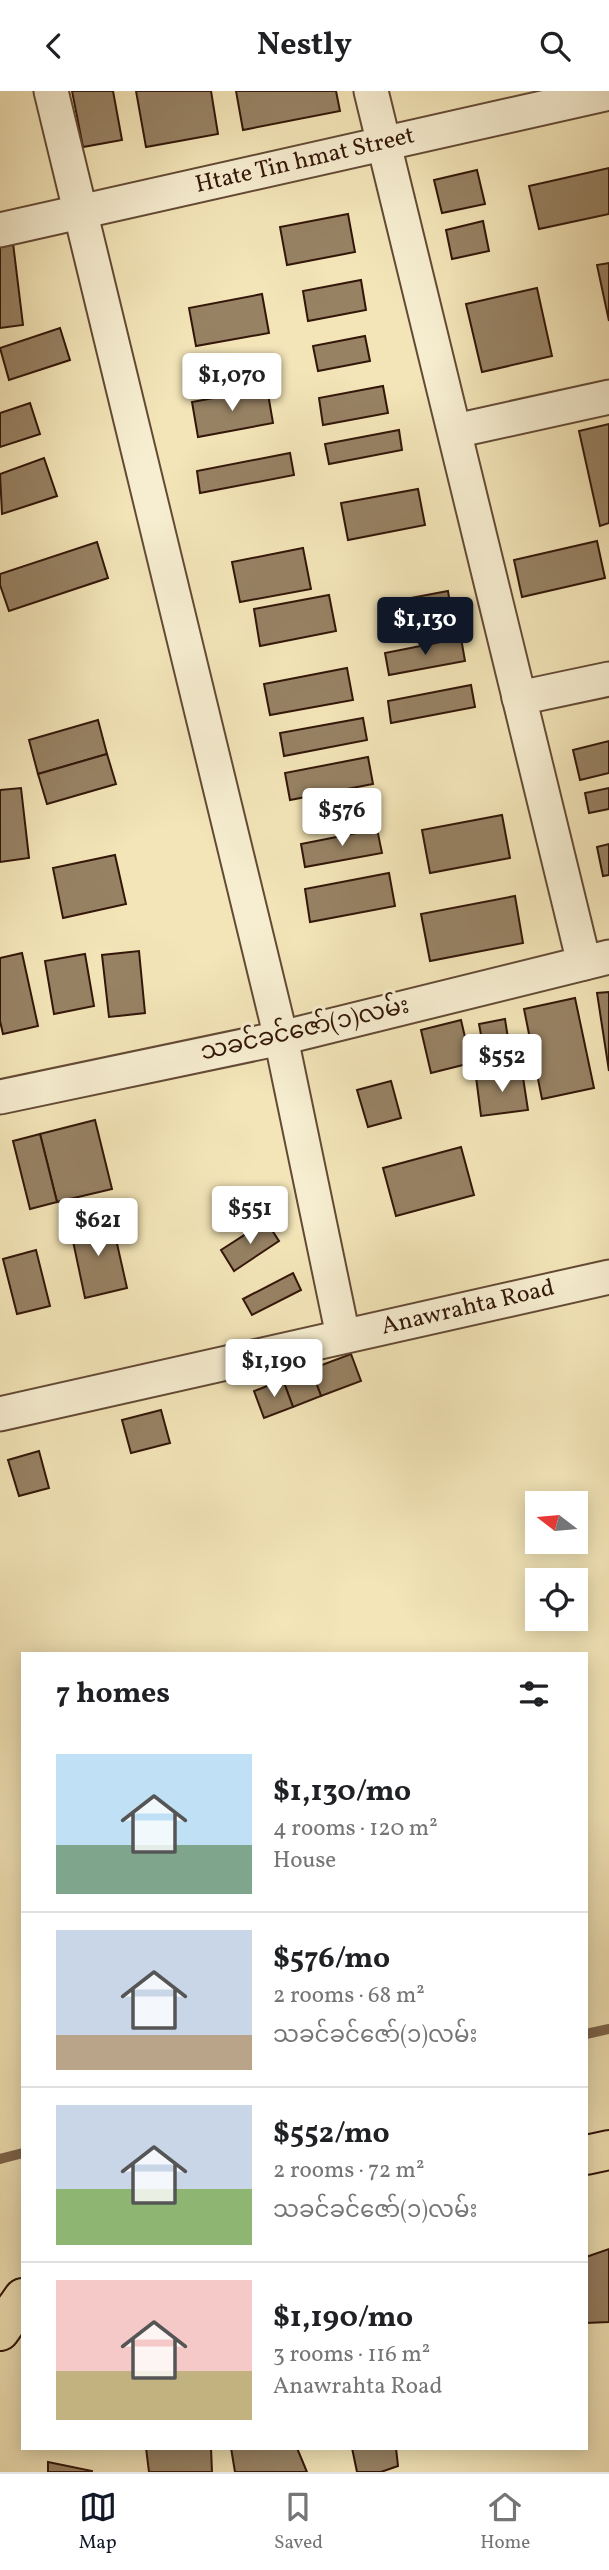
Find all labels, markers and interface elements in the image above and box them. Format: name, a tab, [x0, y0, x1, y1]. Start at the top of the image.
text: Nestly	[257, 24, 352, 68]
icon: back	[35, 27, 73, 65]
icon: search	[536, 27, 574, 65]
street label: Htate Tin hmat Street	[192, 119, 418, 203]
pin: $1,070	[175, 353, 289, 413]
text: $1,070	[198, 360, 266, 392]
pin: $1,130	[368, 597, 482, 657]
text: $1,130	[393, 604, 457, 636]
pin: $576	[301, 789, 383, 848]
text: $576	[318, 795, 366, 827]
street label: သခင်ခင်ဇော်(၁)လမ်း	[197, 988, 413, 1071]
pin: $552	[461, 1035, 543, 1094]
text: $552	[479, 1041, 525, 1073]
pin: $551	[209, 1187, 291, 1246]
text: $551	[228, 1193, 272, 1225]
pin: $621	[57, 1199, 139, 1258]
text: $621	[75, 1205, 121, 1237]
street label: Anawrahta Road	[378, 1272, 558, 1344]
pin: $1,190	[217, 1339, 331, 1399]
text: $1,190	[241, 1346, 307, 1378]
north arrow	[525, 1491, 588, 1554]
map controls	[525, 1491, 588, 1631]
button: locate	[525, 1568, 588, 1631]
text: 7 homes	[56, 1673, 170, 1715]
icon: filters	[515, 1675, 553, 1713]
text: $1,130/mo	[273, 1771, 411, 1813]
icon: home	[112, 1782, 196, 1866]
text: 4 rooms · 120 m²	[273, 1813, 438, 1845]
text: House	[273, 1845, 336, 1877]
text: $576/mo	[273, 1938, 390, 1980]
icon: home	[112, 1958, 196, 2042]
text: 2 rooms · 68 m²	[273, 1980, 425, 2012]
text: သခင်ခင်ဇော်(၁)လမ်း	[273, 2020, 477, 2052]
text: $552/mo	[273, 2113, 390, 2155]
icon: home	[112, 2133, 196, 2217]
text: 2 rooms · 72 m²	[273, 2155, 424, 2187]
text: သခင်ခင်ဇော်(၁)လမ်း	[273, 2195, 477, 2227]
text: $1,190/mo	[273, 2297, 413, 2339]
icon: home	[112, 2308, 196, 2392]
text: 3 rooms · 116 m²	[273, 2339, 430, 2371]
text: Anawrahta Road	[273, 2371, 442, 2403]
tab: Map	[79, 2488, 117, 2556]
tab: Saved	[274, 2488, 323, 2556]
tab: Home	[480, 2488, 530, 2556]

